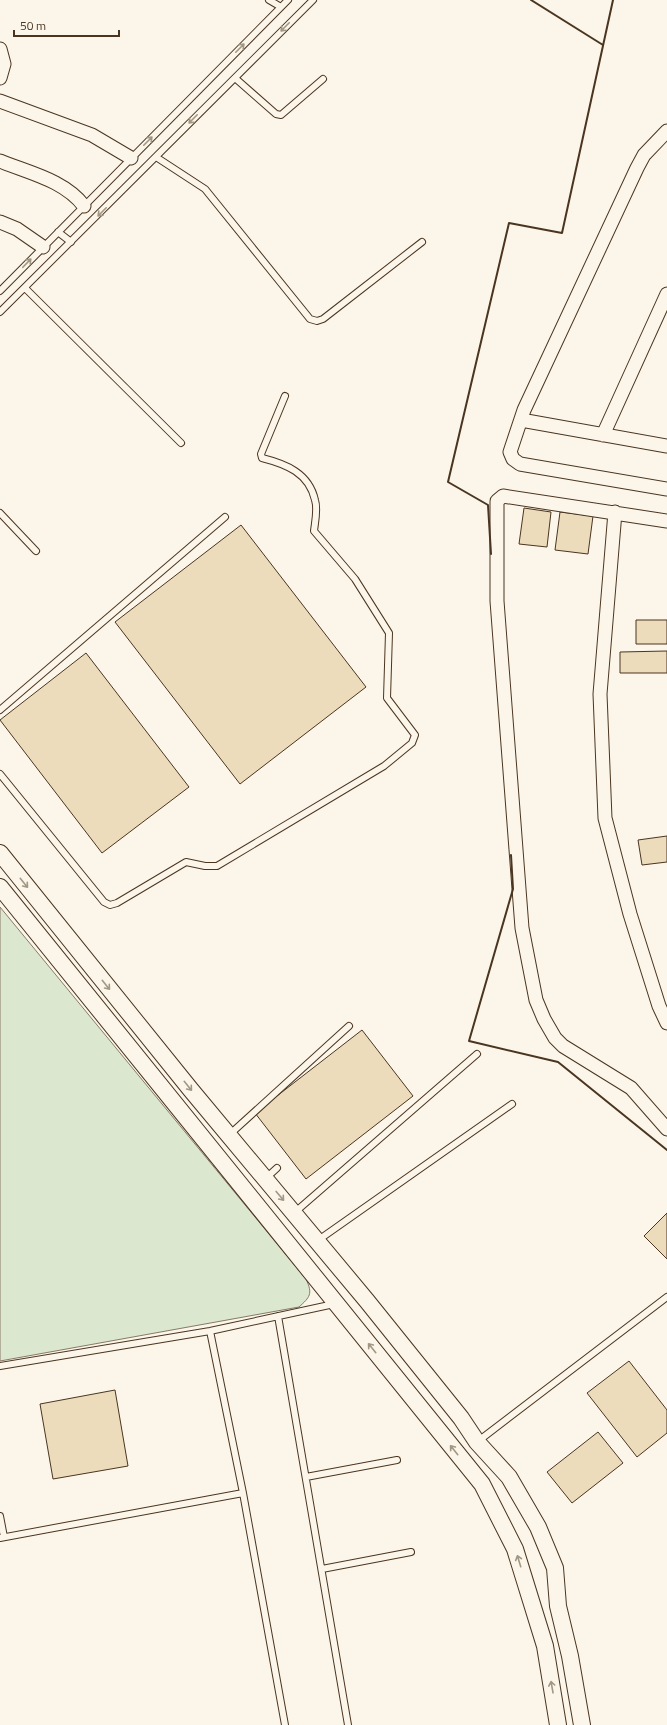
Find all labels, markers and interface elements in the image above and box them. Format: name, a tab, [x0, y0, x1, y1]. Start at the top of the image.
scale bar	[14, 12, 119, 38]
text: 50 m	[20, 16, 46, 35]
one-way arrow	[280, 23, 290, 32]
one-way arrow	[235, 43, 245, 53]
one-way arrow	[188, 114, 198, 124]
one-way arrow	[143, 136, 153, 146]
one-way arrow	[97, 207, 107, 217]
one-way arrow	[22, 258, 32, 268]
one-way arrow	[20, 878, 29, 889]
one-way arrow	[102, 979, 110, 990]
one-way arrow	[183, 1080, 192, 1091]
one-way arrow	[275, 1191, 284, 1202]
one-way arrow	[368, 1343, 376, 1354]
one-way arrow	[449, 1444, 458, 1455]
one-way arrow	[515, 1555, 522, 1568]
one-way arrow	[547, 1680, 555, 1693]

